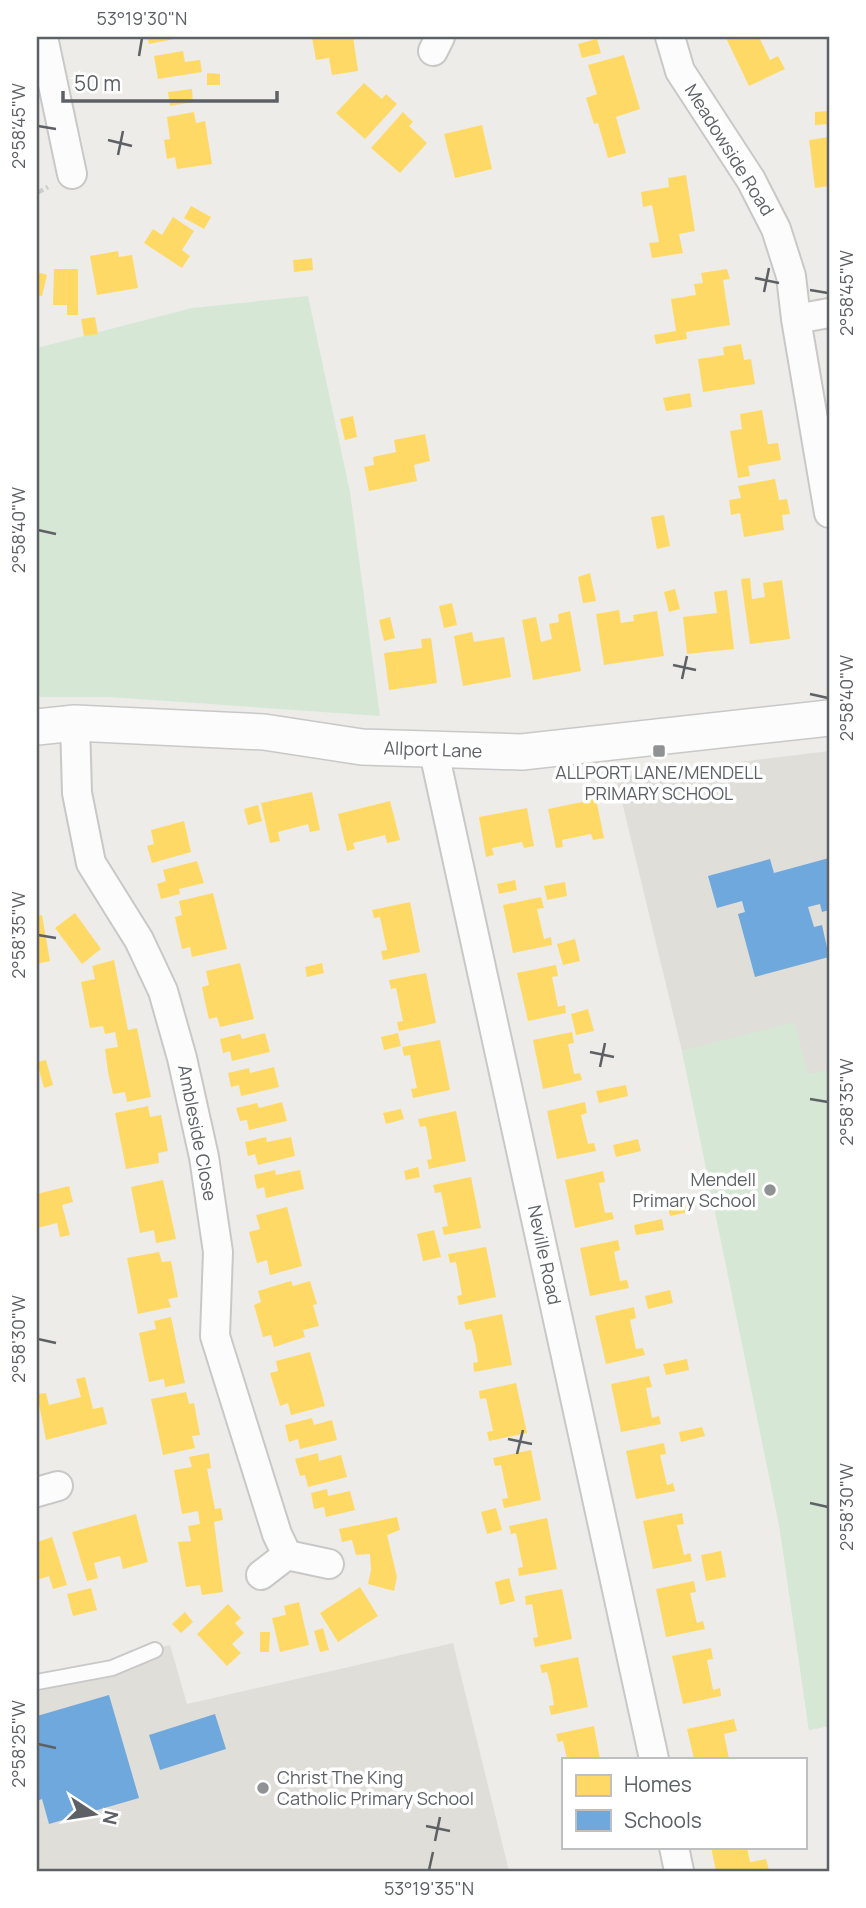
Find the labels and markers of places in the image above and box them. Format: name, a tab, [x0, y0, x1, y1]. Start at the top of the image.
marker: ALLPORT LANE/MENDELL PRIMARY SCHOOL	[651, 743, 667, 759]
place label: ALLPORT LANE/MENDELL PRIMARY SCHOOL	[555, 760, 763, 805]
place label: Mendell Primary School	[632, 1167, 756, 1212]
marker: Mendell Primary School	[762, 1182, 778, 1198]
place label: Christ The King Catholic Primary School	[277, 1765, 474, 1810]
marker: Christ The King Catholic Primary School	[255, 1780, 271, 1796]

